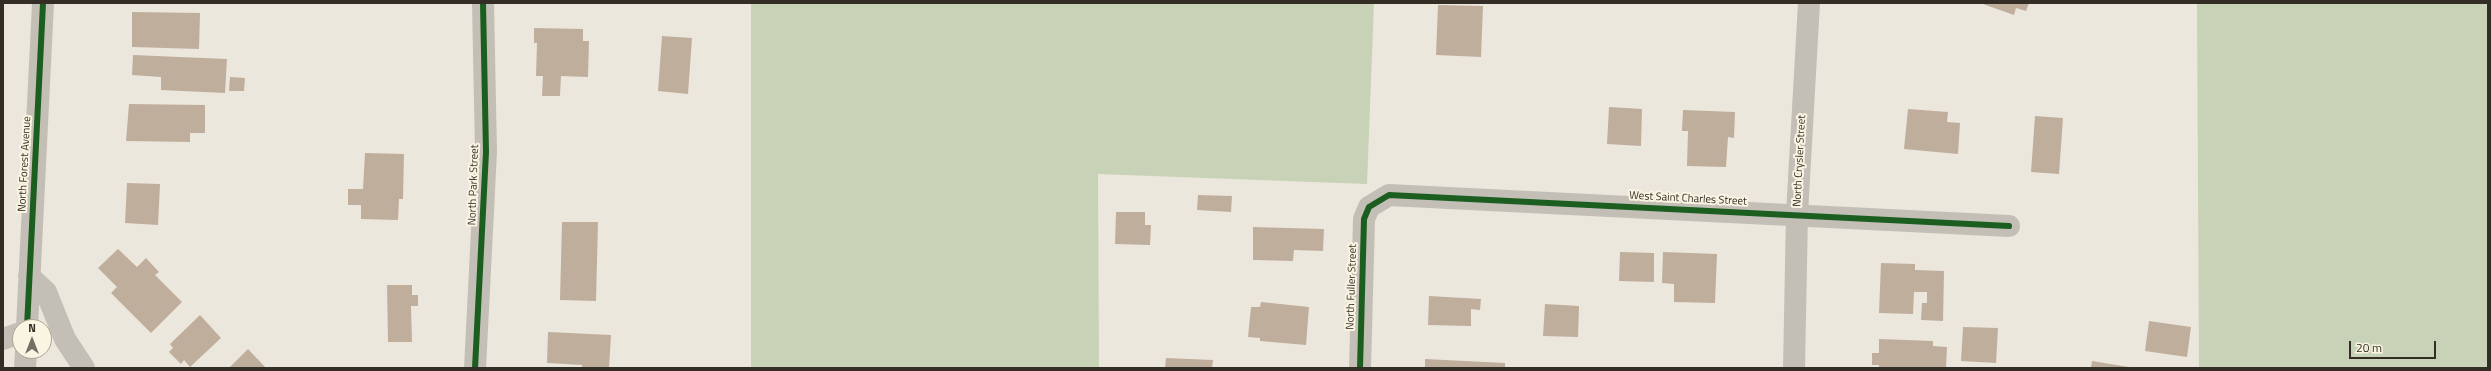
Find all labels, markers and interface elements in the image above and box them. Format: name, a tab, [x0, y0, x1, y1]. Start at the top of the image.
street label: North Crysler Street	[1791, 115, 1809, 207]
street label: North Forest Avenue	[16, 116, 34, 212]
street label: North Park Street	[466, 144, 482, 226]
street label: West Saint Charles Street	[1629, 189, 1747, 209]
street label: North Fuller Street	[1344, 244, 1360, 330]
north arrow	[12, 319, 52, 359]
text: N	[28, 320, 36, 336]
scale bar	[2351, 333, 2438, 359]
text: 20 m	[2356, 338, 2382, 357]

